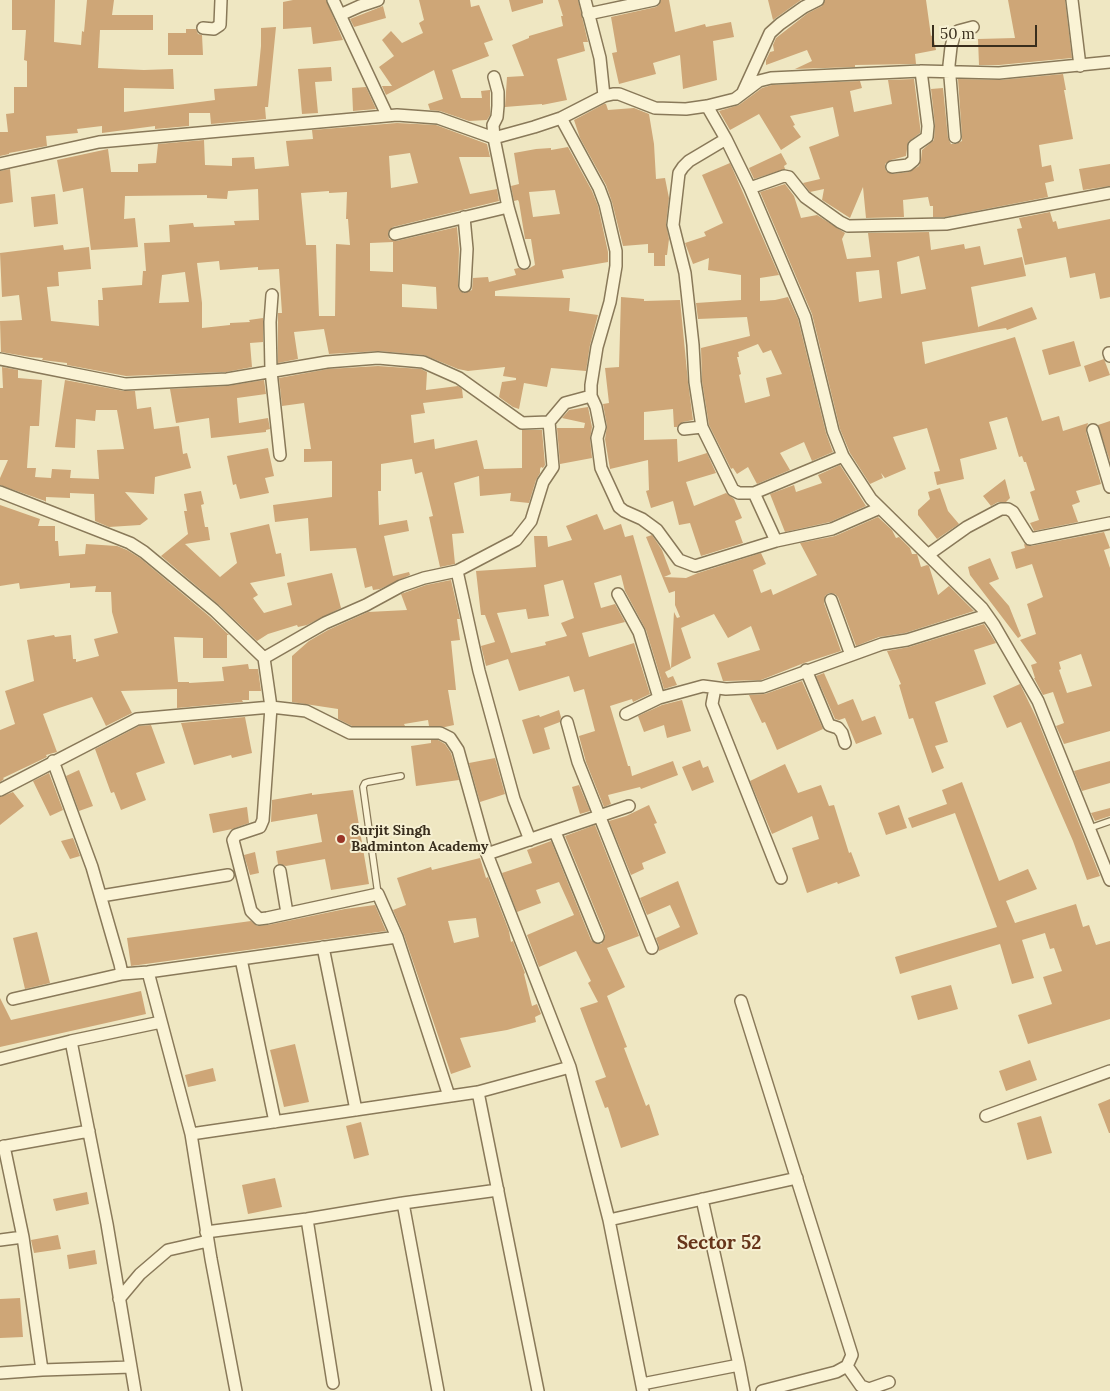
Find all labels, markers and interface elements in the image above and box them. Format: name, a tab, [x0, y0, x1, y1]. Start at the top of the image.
scale bar	[935, 15, 1040, 47]
text: 50 m	[940, 24, 975, 43]
place label: Surjit Singh Badminton Academy	[351, 823, 489, 856]
marker: Surjit Singh Badminton Academy	[335, 833, 347, 845]
district label: Sector 52	[677, 1233, 761, 1255]

